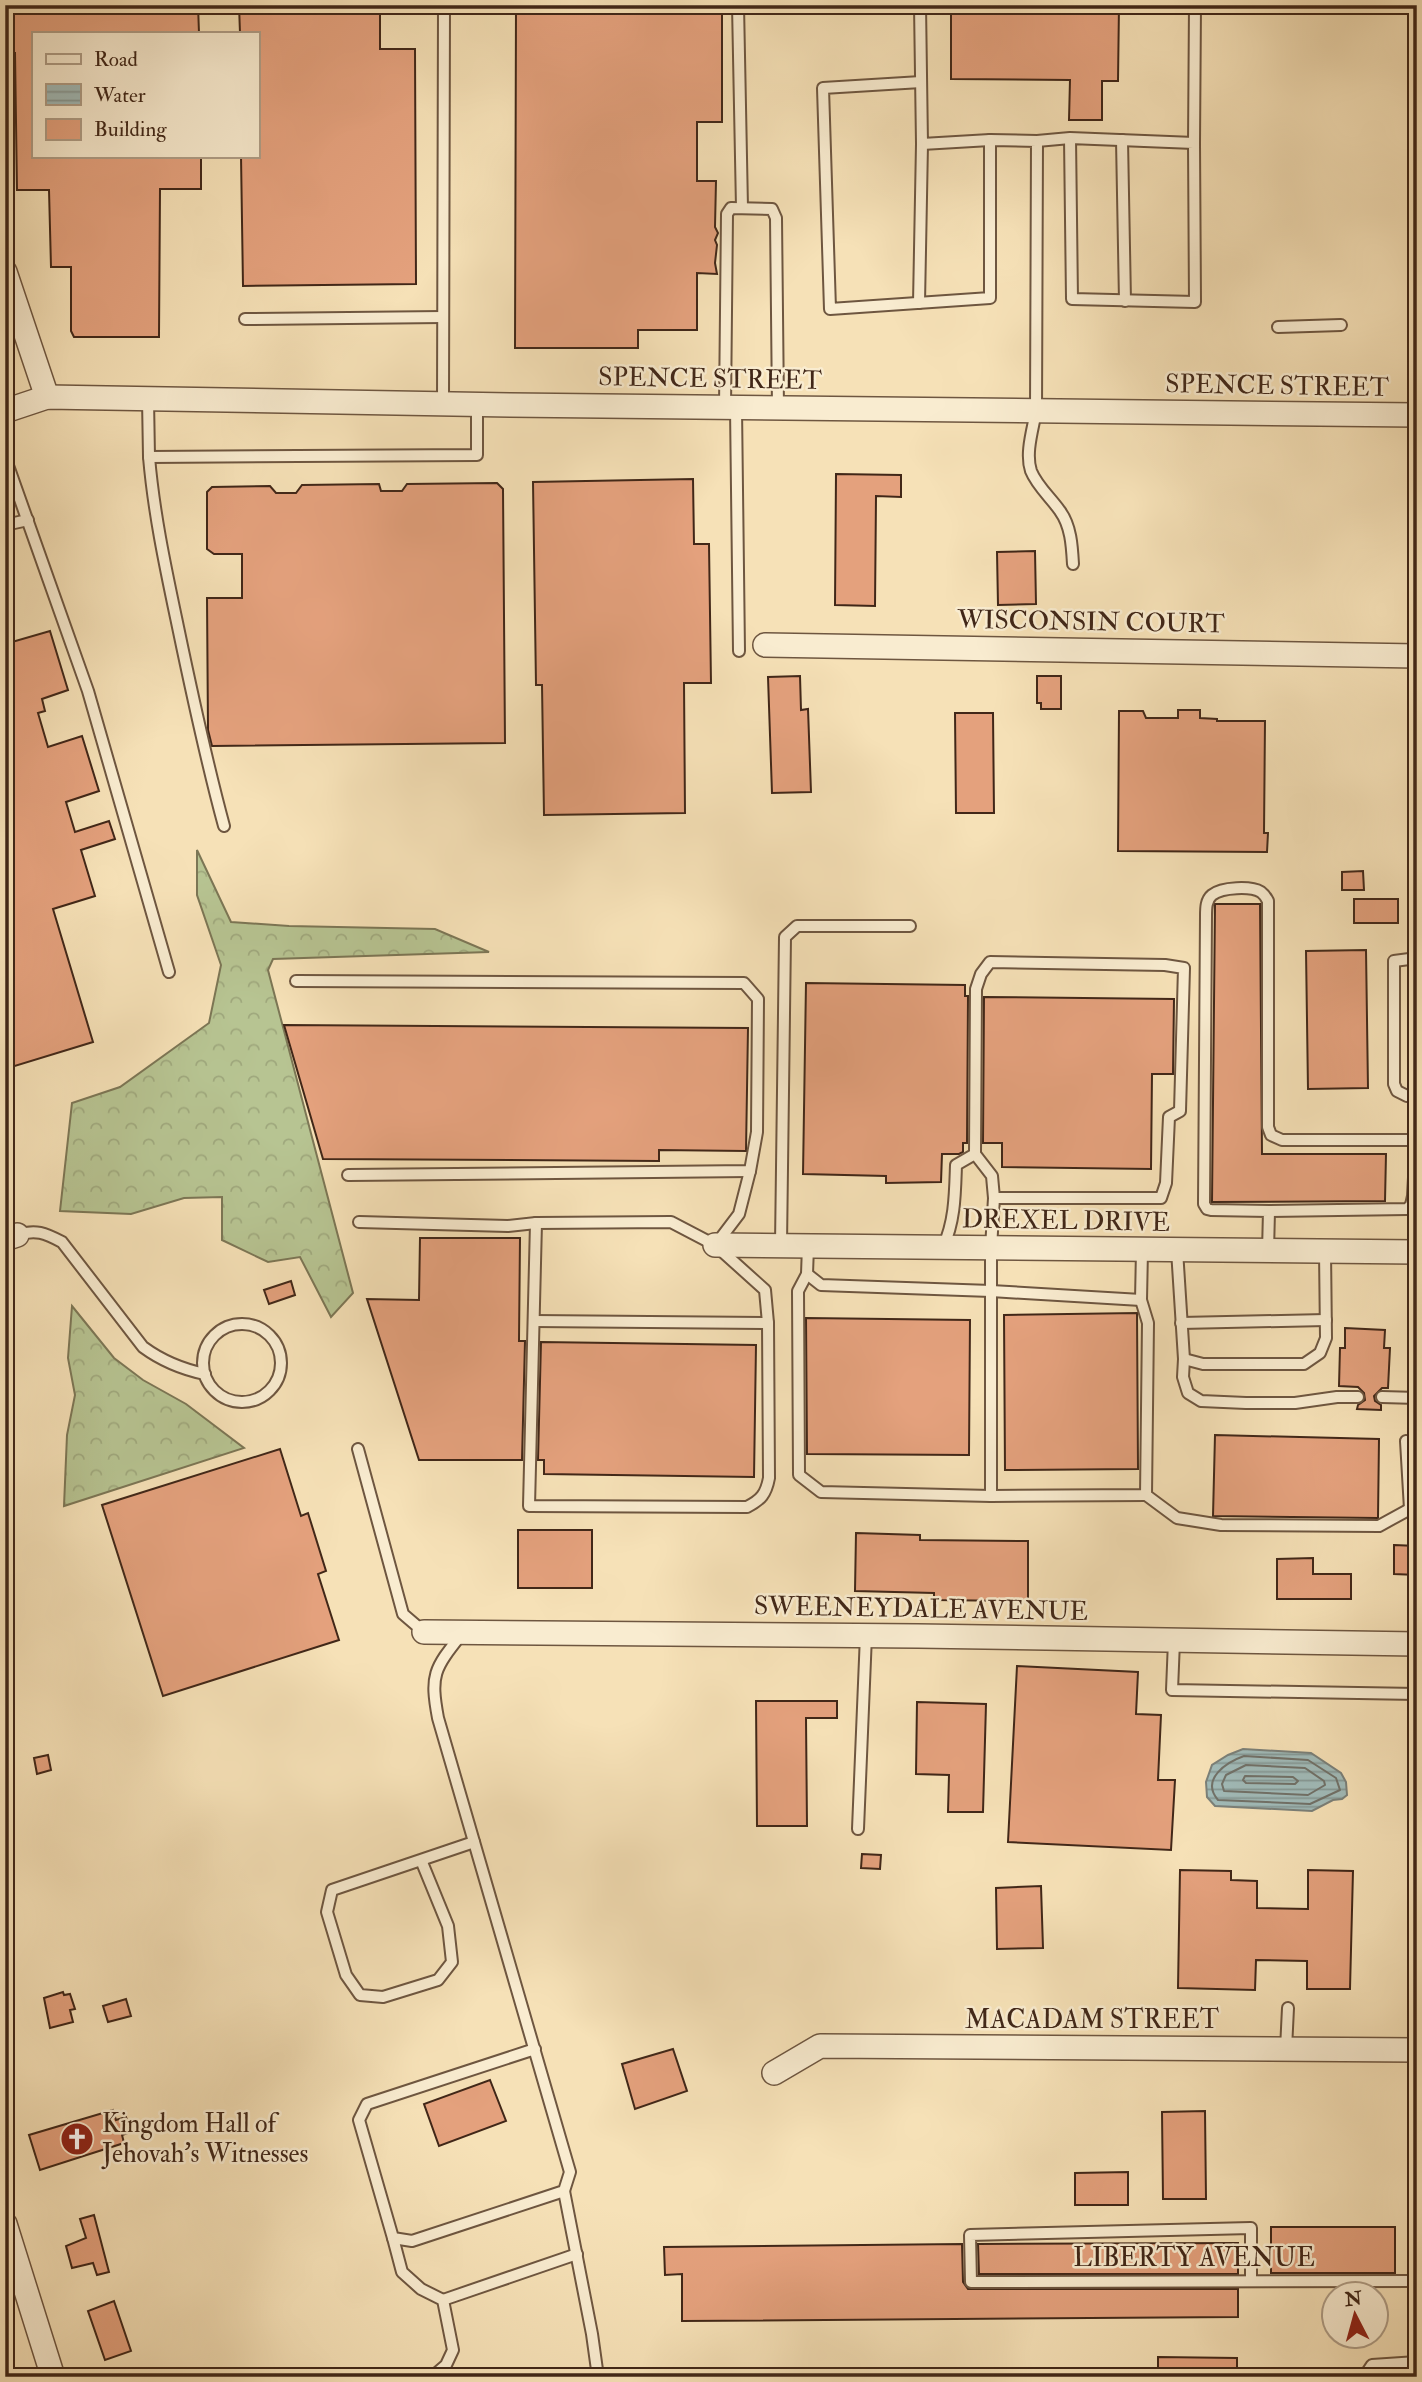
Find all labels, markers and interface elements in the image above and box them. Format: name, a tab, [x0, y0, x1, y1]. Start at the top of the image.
legend	[32, 32, 259, 158]
text: Road	[94, 46, 139, 73]
text: Water	[93, 82, 146, 109]
text: Building	[94, 116, 167, 143]
street label: SPENCE STREET	[598, 361, 822, 397]
street label: SPENCE STREET	[1165, 368, 1389, 404]
street label: WISCONSIN COURT	[956, 604, 1225, 640]
street label: DREXEL DRIVE	[962, 1203, 1170, 1239]
street label: SWEENEYDALE AVENUE	[753, 1590, 1089, 1628]
street label: MACADAM STREET	[965, 2004, 1219, 2036]
place label: Kingdom Hall of Jehovah’s Witnesses	[101, 2108, 308, 2170]
church icon: Kingdom Hall of Jehovah’s Witnesses	[58, 2120, 96, 2158]
street label: LIBERTY AVENUE	[1073, 2242, 1315, 2274]
north arrow	[1320, 2280, 1390, 2350]
text: N	[1343, 2286, 1364, 2312]

